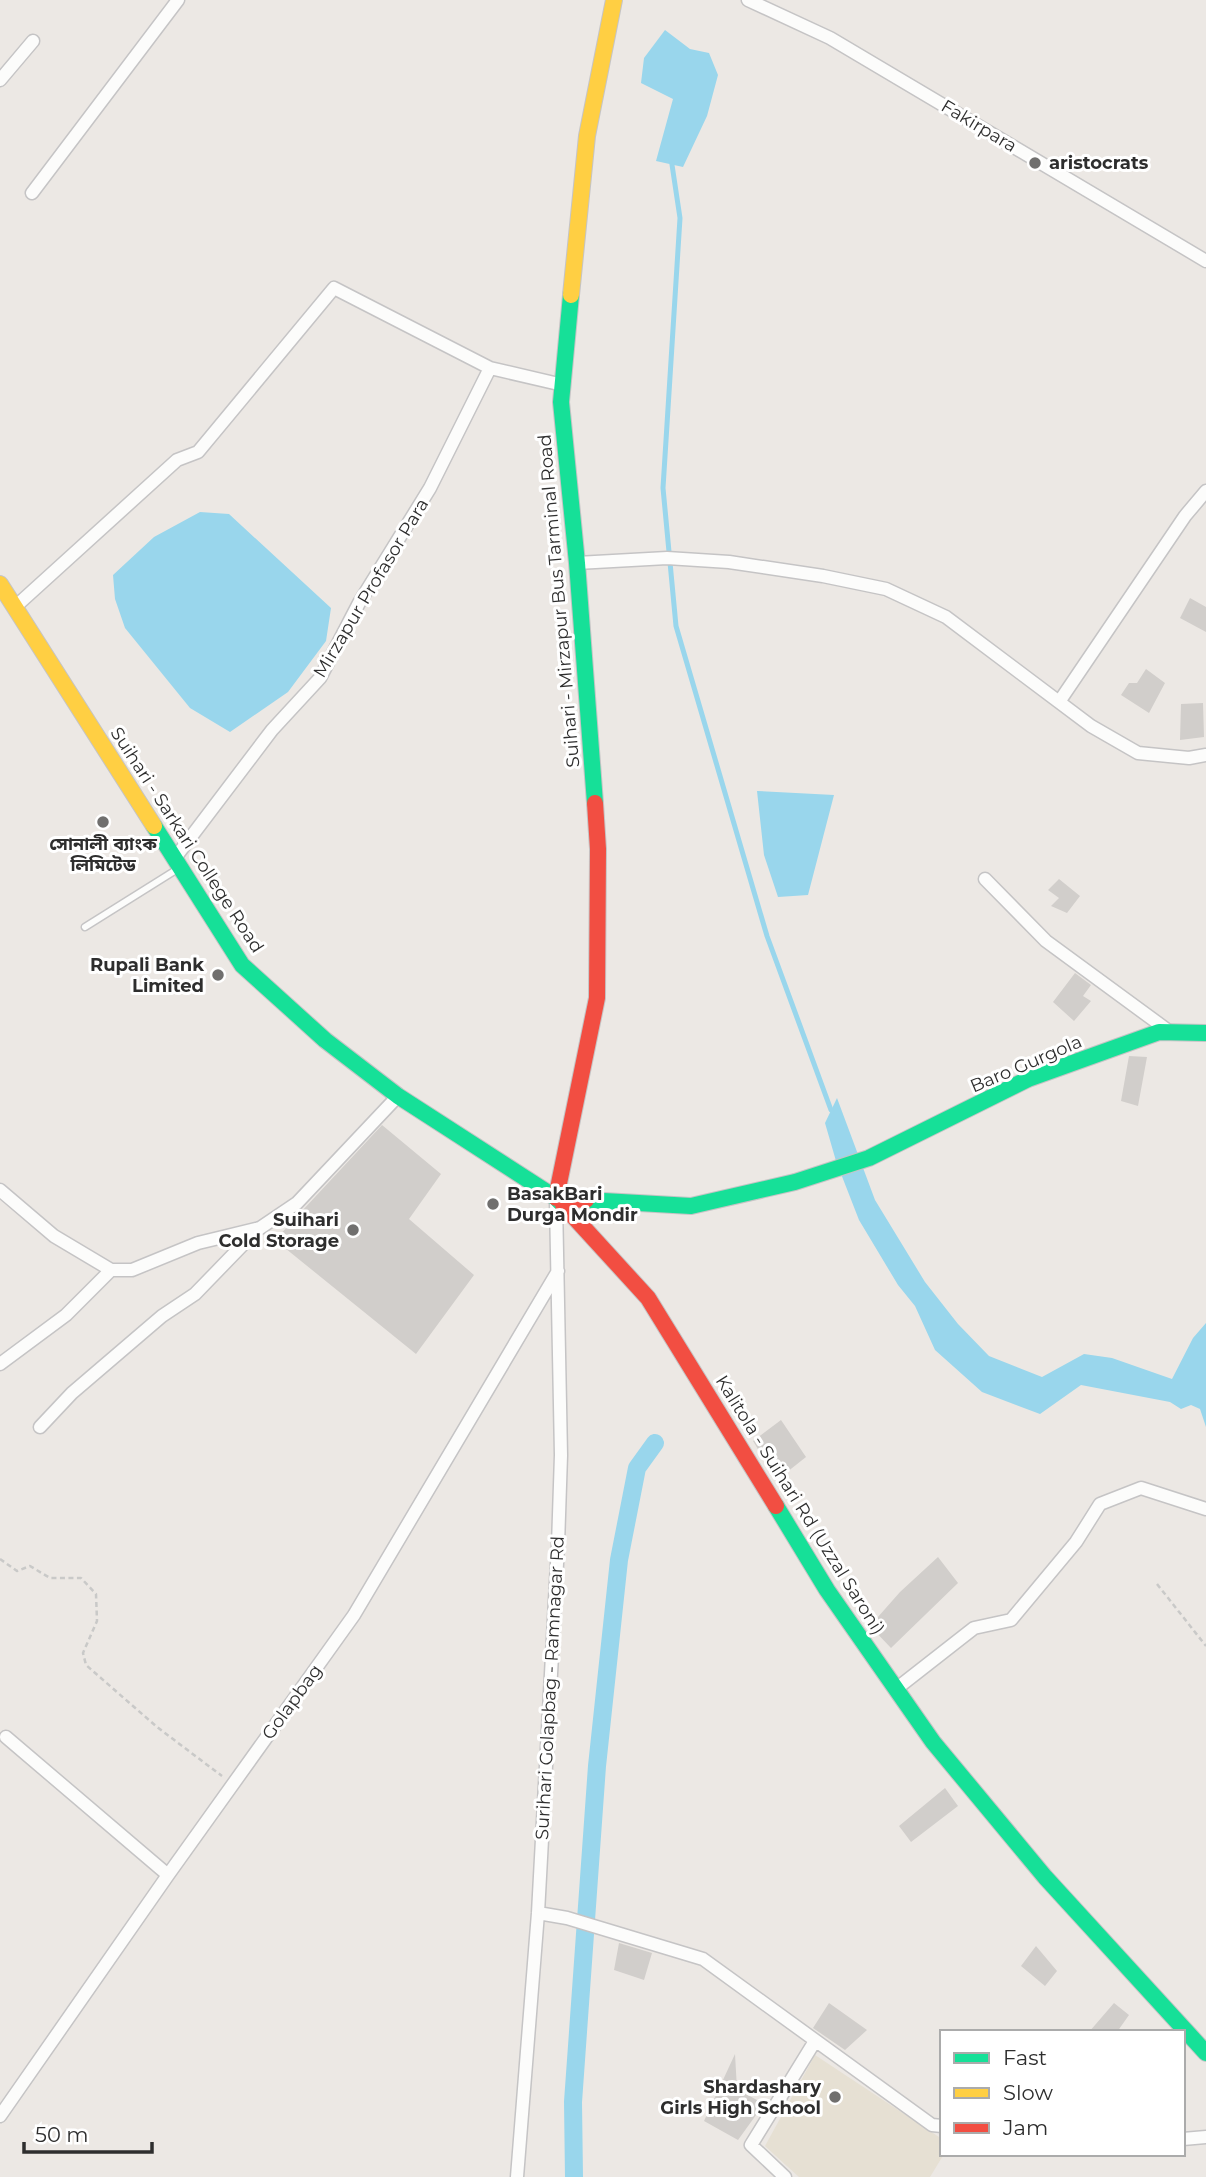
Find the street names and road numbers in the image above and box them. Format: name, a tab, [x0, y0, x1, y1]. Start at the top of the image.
street label: Fakirpara	[937, 95, 1021, 157]
street label: Suihari - Mirzapur Bus Tarminal Road	[533, 433, 585, 769]
street label: Mirzapur Profasor Para	[309, 494, 433, 682]
street label: Suihari - Sarkari College Road	[106, 723, 268, 957]
street label: Baro Gurgola	[967, 1031, 1085, 1097]
street label: Kalitola - Suihari Rd (Uzzal Saroni)	[711, 1371, 889, 1639]
street label: Surihari Golapbag - Ramnagar Rd	[531, 1535, 569, 1841]
street label: Golapbag	[257, 1660, 327, 1744]

